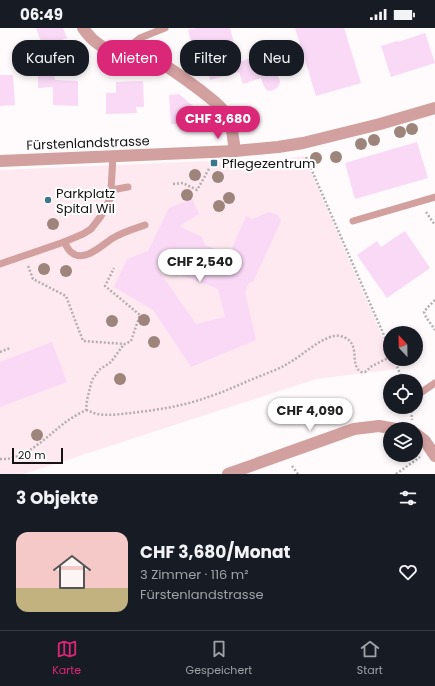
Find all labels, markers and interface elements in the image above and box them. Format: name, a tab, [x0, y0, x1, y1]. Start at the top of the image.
text: 06:49	[20, 4, 63, 25]
chip: Kaufen	[12, 40, 89, 76]
chip: Mieten	[97, 40, 172, 76]
chip: Filter	[180, 40, 241, 76]
chip: Neu	[249, 40, 304, 76]
pin: CHF 3,680	[172, 106, 264, 140]
text: CHF 3,680	[185, 109, 251, 128]
street label: Fürstenlandstrasse	[26, 131, 150, 155]
place label: Pflegezentrum	[222, 154, 316, 173]
marker: Pflegezentrum	[209, 158, 219, 168]
place label: Parkplatz Spital Wil	[56, 184, 115, 218]
marker: Parkplatz Spital Wil	[43, 195, 53, 205]
pin: CHF 2,540	[154, 249, 246, 283]
text: CHF 2,540	[167, 252, 233, 271]
north arrow	[383, 326, 423, 366]
map controls	[383, 326, 423, 462]
button: locate	[383, 374, 423, 414]
pin: CHF 4,090	[264, 398, 356, 432]
text: CHF 4,090	[277, 401, 343, 420]
button: layers	[383, 422, 423, 462]
scale bar	[12, 446, 63, 465]
text: 20 m	[18, 447, 46, 463]
text: 3 Objekte	[16, 486, 98, 510]
icon: filters	[397, 487, 419, 509]
text: CHF 3,680/Monat	[140, 540, 290, 564]
icon: home	[48, 548, 96, 596]
icon: heart	[397, 561, 419, 583]
text: 3 Zimmer · 116 m²	[140, 565, 248, 584]
text: Fürstenlandstrasse	[140, 585, 264, 604]
tab: Karte	[52, 638, 81, 679]
tab: Gespeichert	[186, 638, 252, 679]
tab: Start	[357, 638, 383, 679]

